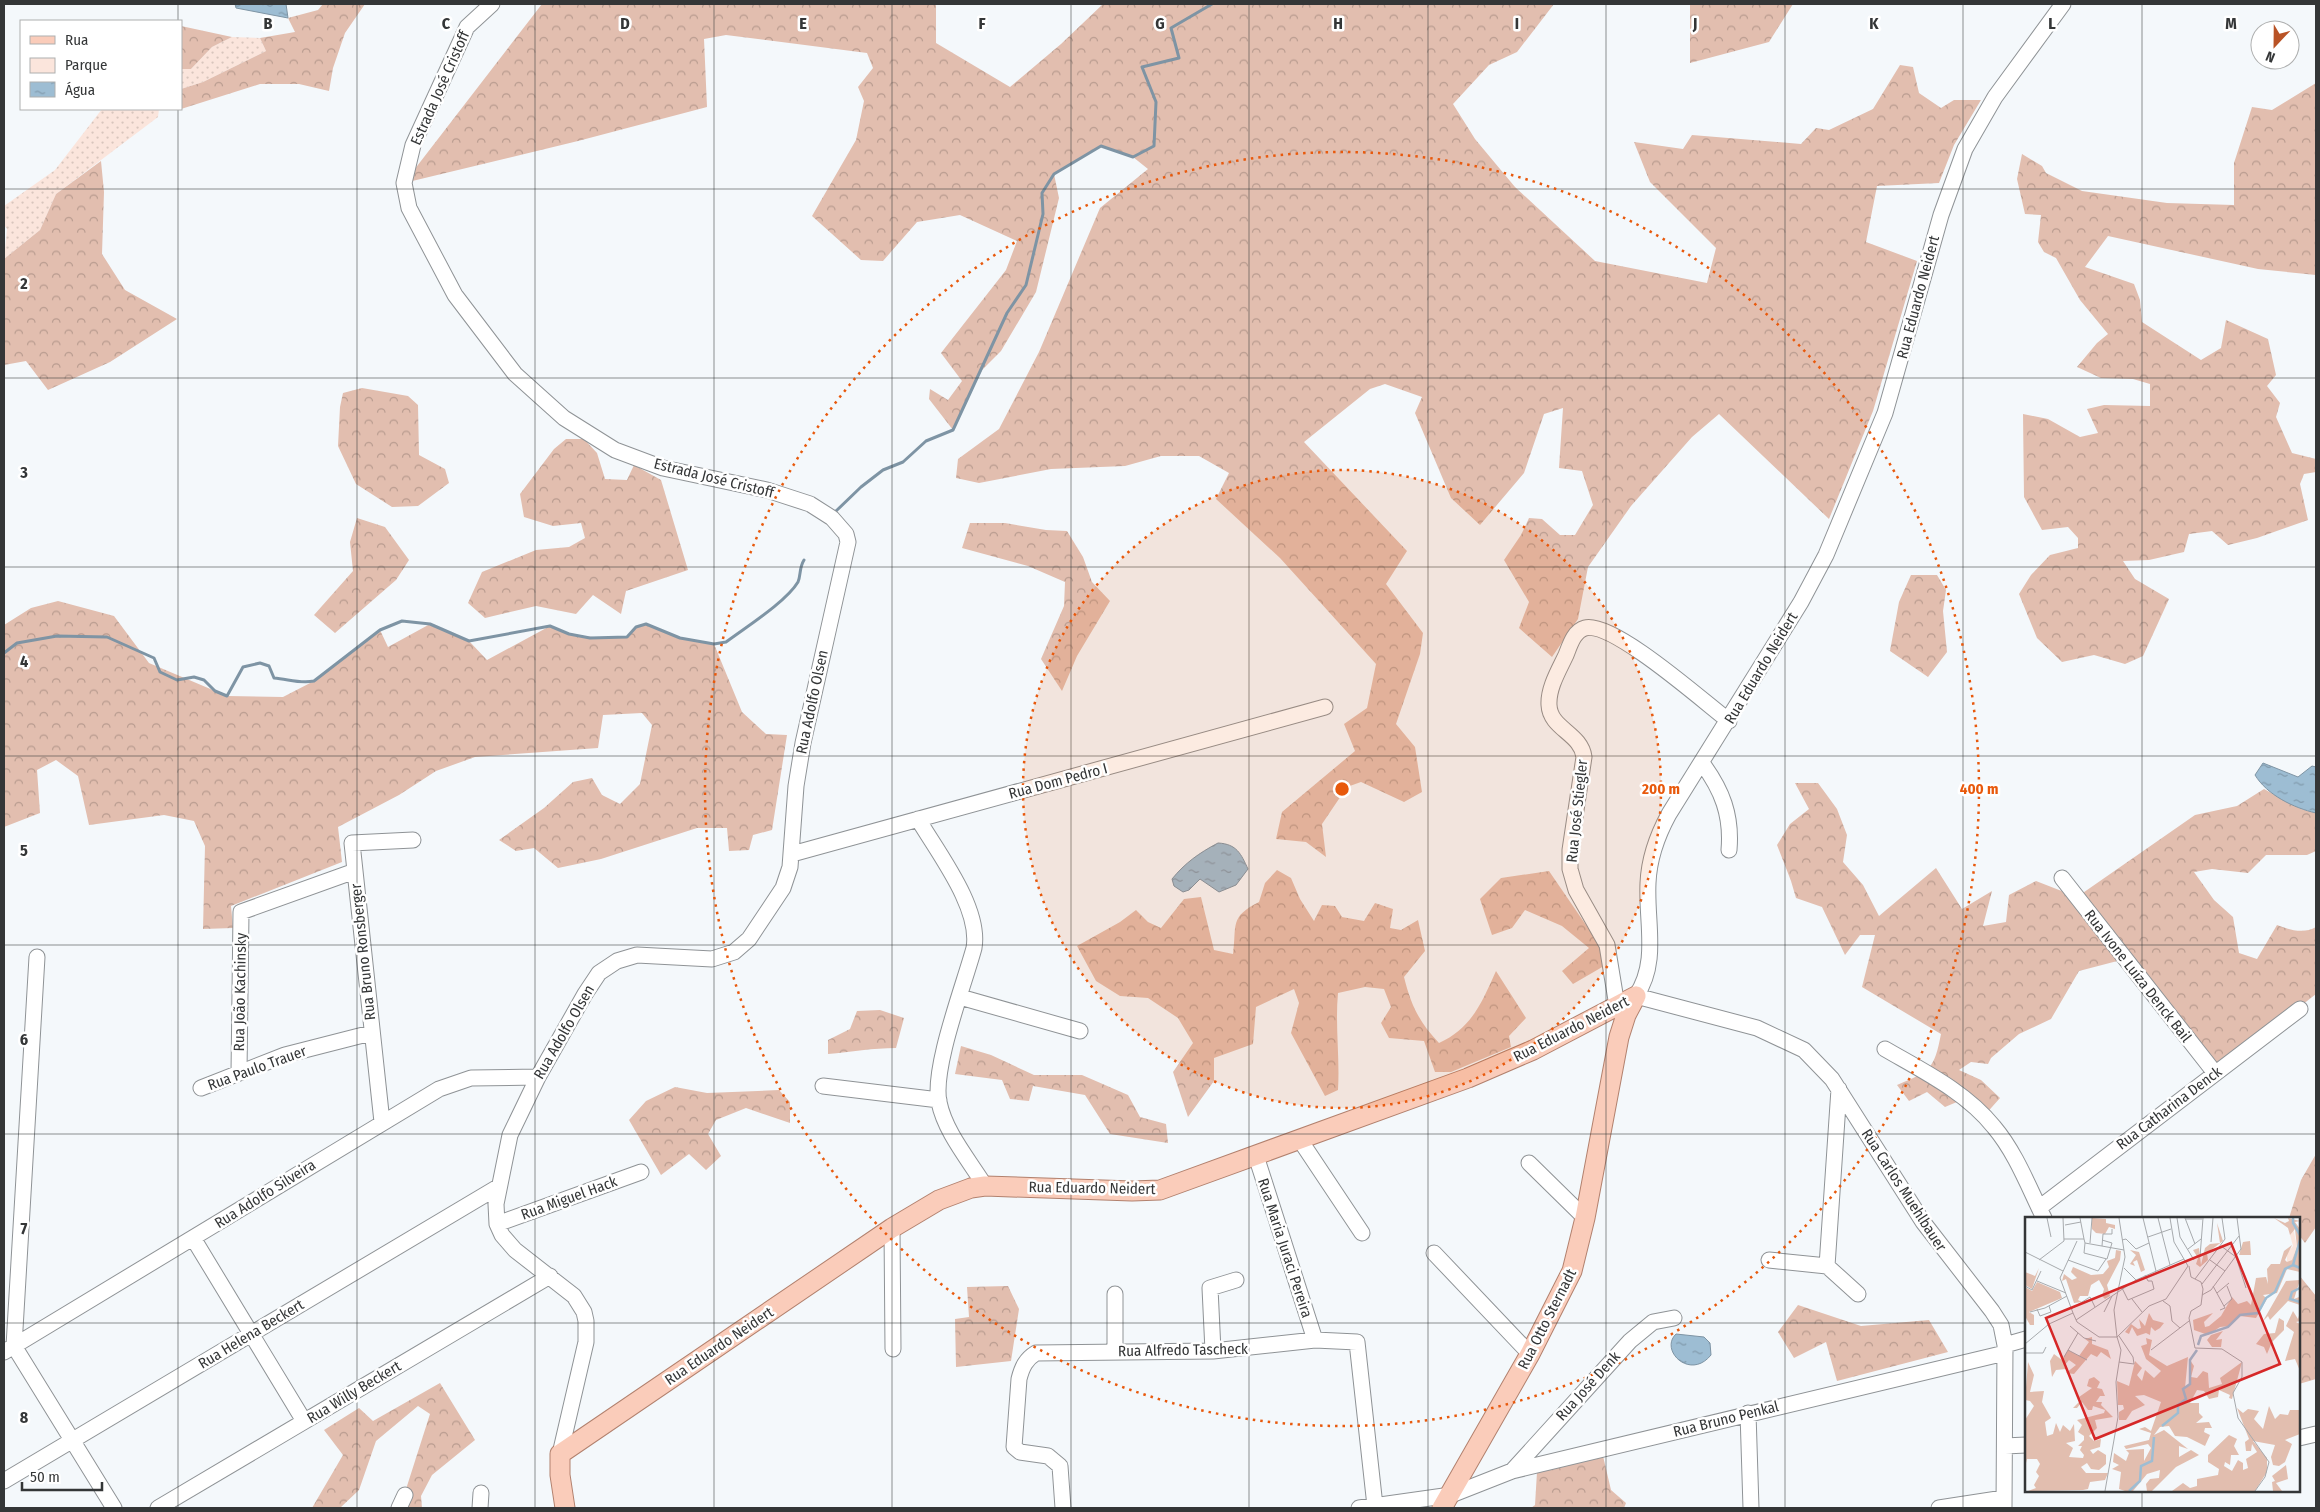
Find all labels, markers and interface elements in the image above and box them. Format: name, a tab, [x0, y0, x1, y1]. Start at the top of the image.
text: B	[264, 14, 273, 33]
text: C	[442, 14, 451, 33]
text: D	[620, 14, 630, 33]
text: E	[799, 14, 807, 33]
text: F	[978, 14, 986, 33]
text: G	[1155, 14, 1165, 33]
text: H	[1333, 14, 1343, 33]
text: I	[1515, 14, 1519, 33]
text: J	[1692, 14, 1697, 33]
text: K	[1869, 14, 1879, 33]
text: L	[2048, 14, 2056, 33]
text: M	[2225, 14, 2237, 33]
legend	[20, 20, 182, 110]
north arrow	[2250, 20, 2300, 70]
street label: Estrada José Cristoff	[407, 27, 474, 148]
text: Rua	[65, 31, 88, 49]
text: N	[2263, 47, 2277, 66]
text: Parque	[65, 56, 108, 74]
text: Água	[65, 81, 95, 99]
street label: Rua Eduardo Neidert	[1893, 233, 1943, 361]
text: 2	[19, 274, 28, 293]
street label: Estrada José Cristoff	[652, 454, 777, 502]
text: 3	[19, 463, 28, 482]
street label: Rua Eduardo Neidert	[1721, 609, 1801, 727]
street label: Rua Adolfo Olsen	[792, 648, 832, 756]
text: 4	[20, 652, 28, 671]
street label: Rua José Stiegler	[1563, 758, 1591, 863]
street label: Rua Dom Pedro I	[1007, 759, 1109, 803]
centre of rings	[1333, 780, 1351, 798]
text: 200 m	[1641, 780, 1680, 798]
text: 400 m	[1960, 780, 1998, 798]
text: 5	[20, 841, 28, 860]
street label: Rua Bruno Ronsberger	[347, 882, 379, 1021]
street label: Rua Ivone Luíza Denck Bail	[2081, 906, 2195, 1046]
street label: Rua João Kachinsky	[230, 932, 250, 1052]
street label: Rua Adolfo Olsen	[530, 982, 598, 1082]
street label: Rua Eduardo Neidert	[1510, 992, 1632, 1066]
text: 6	[20, 1030, 28, 1049]
street label: Rua Paulo Trauer	[205, 1042, 309, 1094]
street label: Rua Catharina Denck	[2113, 1063, 2225, 1153]
street label: Rua Carlos Muehlbauer	[1858, 1125, 1951, 1255]
street label: Rua Adolfo Silveira	[211, 1156, 319, 1232]
street label: Rua Miguel Hack	[519, 1172, 619, 1224]
street label: Rua Maria Juraci Pereira	[1254, 1176, 1316, 1320]
street label: Rua Eduardo Neidert	[1028, 1178, 1156, 1198]
inset map	[2025, 1217, 2300, 1492]
text: 7	[21, 1219, 28, 1238]
street label: Rua Otto Sternadt	[1514, 1266, 1580, 1372]
street label: Rua Helena Beckert	[195, 1295, 307, 1373]
street label: Rua Eduardo Neidert	[661, 1303, 777, 1389]
street label: Rua Alfredo Tascheck	[1118, 1340, 1248, 1360]
street label: Rua José Denk	[1552, 1348, 1624, 1424]
street label: Rua Willy Beckert	[304, 1357, 404, 1427]
street label: Rua Bruno Penkal	[1671, 1397, 1781, 1441]
text: 8	[20, 1408, 29, 1427]
scale bar	[22, 1460, 102, 1492]
text: 50 m	[30, 1468, 60, 1486]

